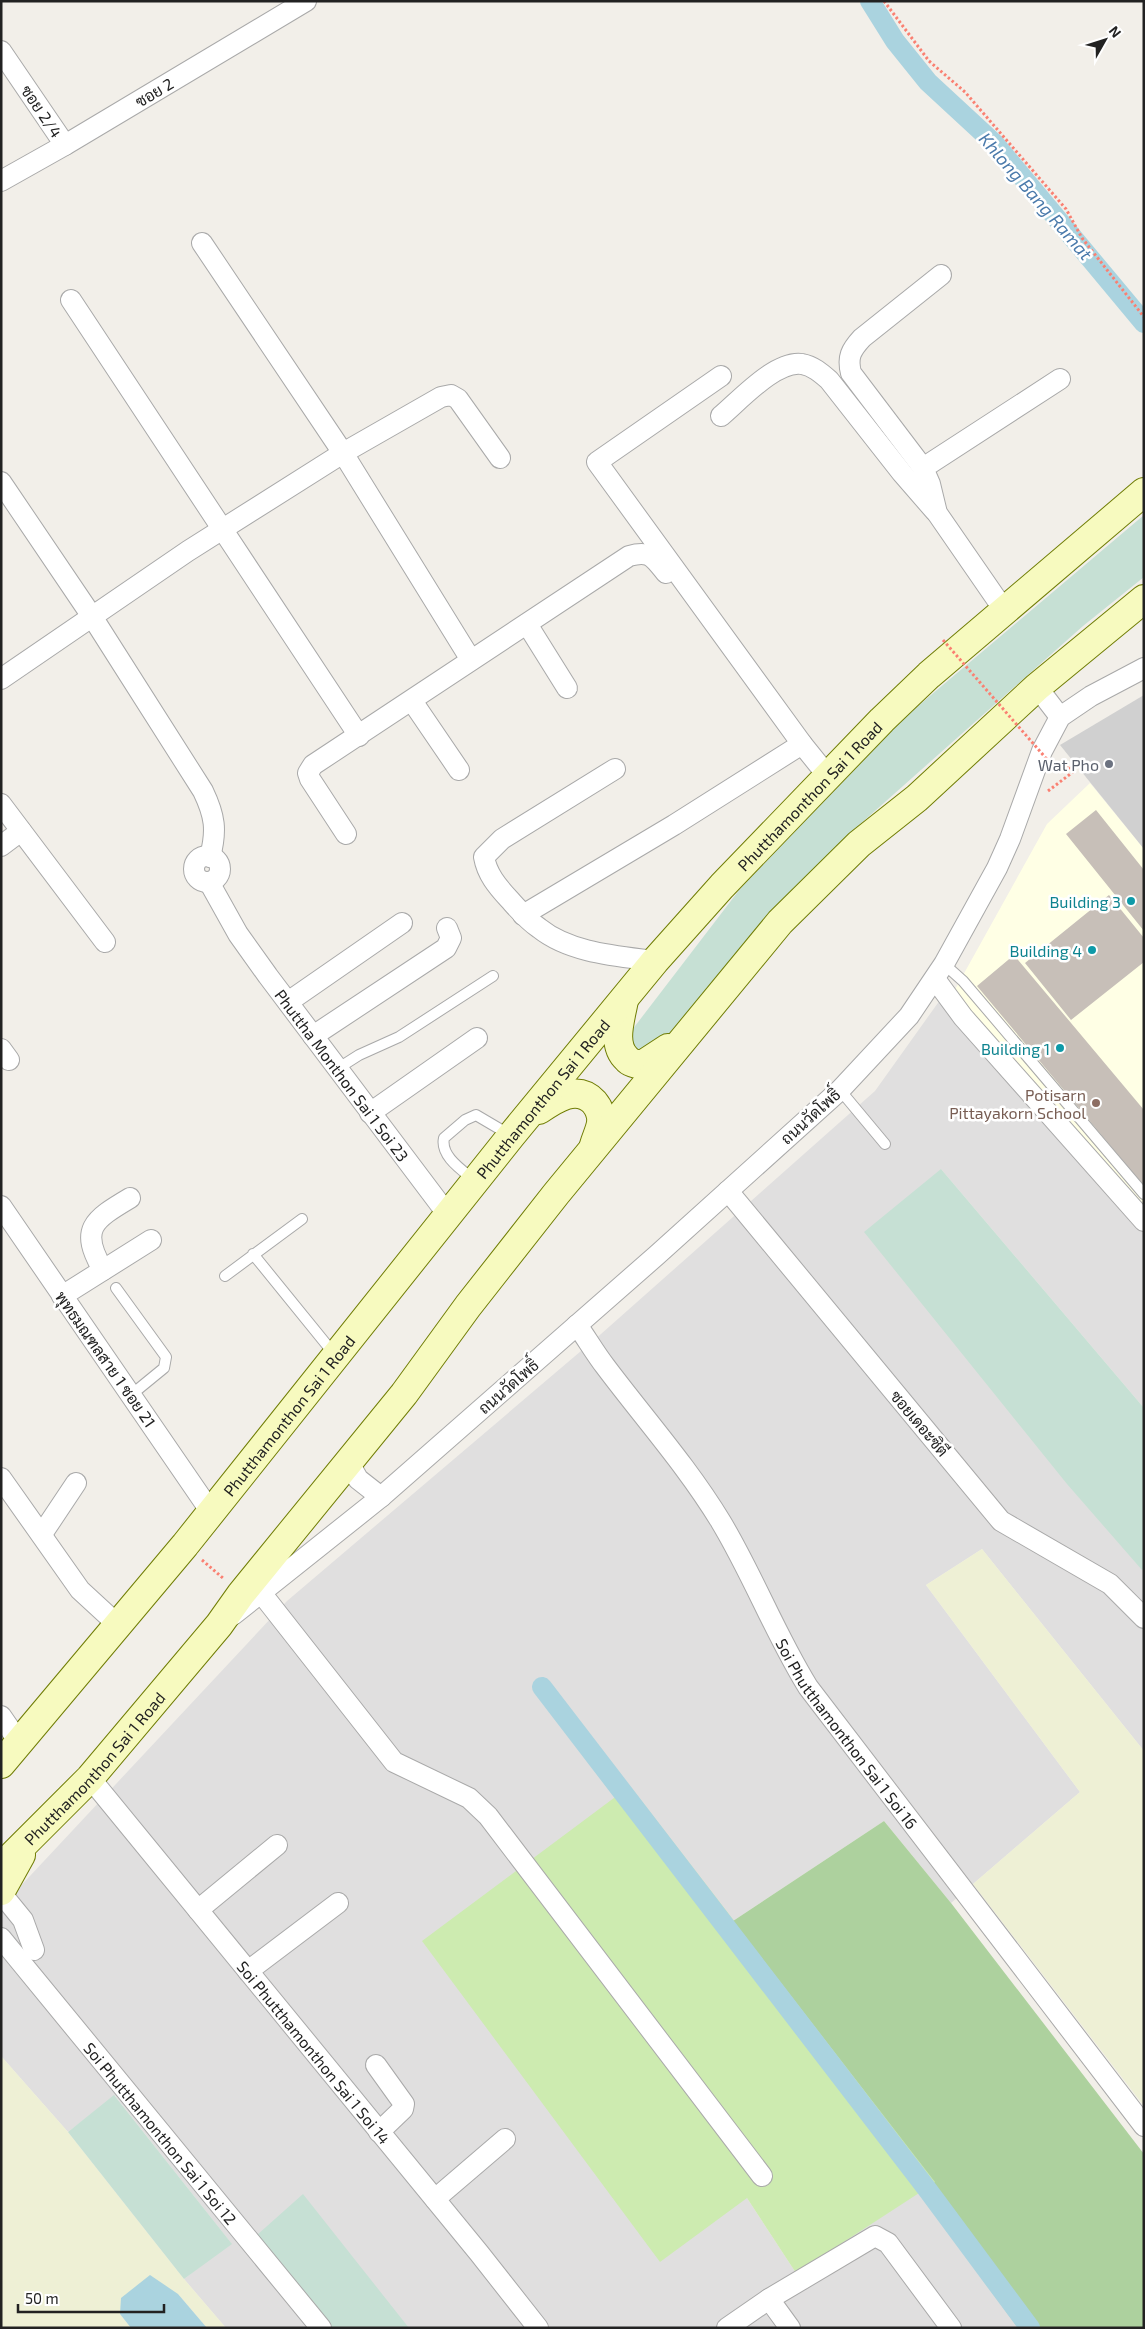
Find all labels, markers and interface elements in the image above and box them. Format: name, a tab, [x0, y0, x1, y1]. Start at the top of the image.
north arrow	[1080, 15, 1130, 65]
text: N	[1106, 22, 1125, 41]
street label: ซอย 2	[132, 73, 176, 111]
street label: ซอย 2/4	[18, 81, 66, 141]
water label: Khlong Bang Ramat	[975, 128, 1097, 264]
street label: Phutthamonthon Sai 1 Road	[733, 717, 886, 874]
place label: Wat Pho	[1038, 755, 1099, 774]
marker: Wat Pho	[1103, 758, 1115, 770]
place label: Building 3	[1049, 892, 1121, 911]
marker: Building 3	[1125, 895, 1137, 907]
place label: Building 4	[1009, 941, 1082, 960]
marker: Building 4	[1086, 944, 1098, 956]
street label: Phuttha Monthon Sai 1 Soi 23	[272, 985, 413, 1165]
street label: Phutthamonthon Sai 1 Road	[472, 1015, 613, 1182]
place label: Building 1	[981, 1039, 1050, 1058]
marker: Building 1	[1054, 1042, 1066, 1054]
street label: ถนนวัดโพธิ์	[773, 1081, 844, 1148]
place label: Potisarn Pittayakorn School	[949, 1085, 1086, 1122]
marker: Potisarn Pittayakorn School	[1090, 1097, 1102, 1109]
street label: พุทธมณฑลสาย 1 ซอย 21	[49, 1287, 160, 1432]
street label: Phutthamonthon Sai 1 Road	[219, 1331, 358, 1499]
street label: ถนนวัดโพธิ์	[471, 1351, 542, 1417]
street label: ซอยเดอะซิตี	[887, 1385, 954, 1460]
street label: Soi Phutthamonthon Sai 1 Soi 16	[773, 1635, 922, 1832]
street label: Phutthamonthon Sai 1 Road	[20, 1688, 168, 1848]
street label: Soi Phutthamonthon Sai 1 Soi 14	[234, 1957, 395, 2147]
street label: Soi Phutthamonthon Sai 1 Soi 12	[81, 2038, 241, 2228]
scale bar	[18, 2282, 164, 2314]
text: 50 m	[25, 2289, 59, 2307]

